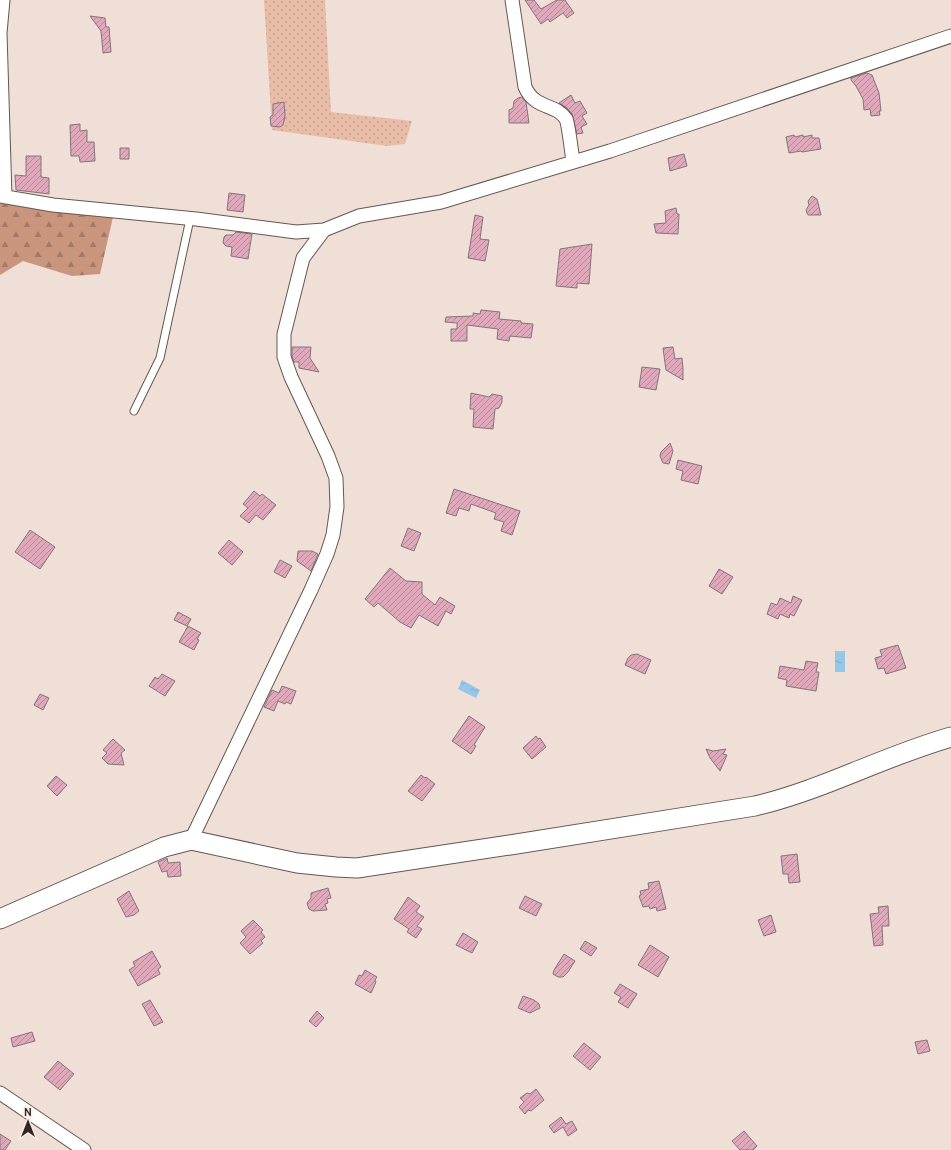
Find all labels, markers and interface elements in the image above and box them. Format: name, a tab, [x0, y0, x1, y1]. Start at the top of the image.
north arrow	[8, 1102, 48, 1142]
text: N	[24, 1105, 32, 1119]

